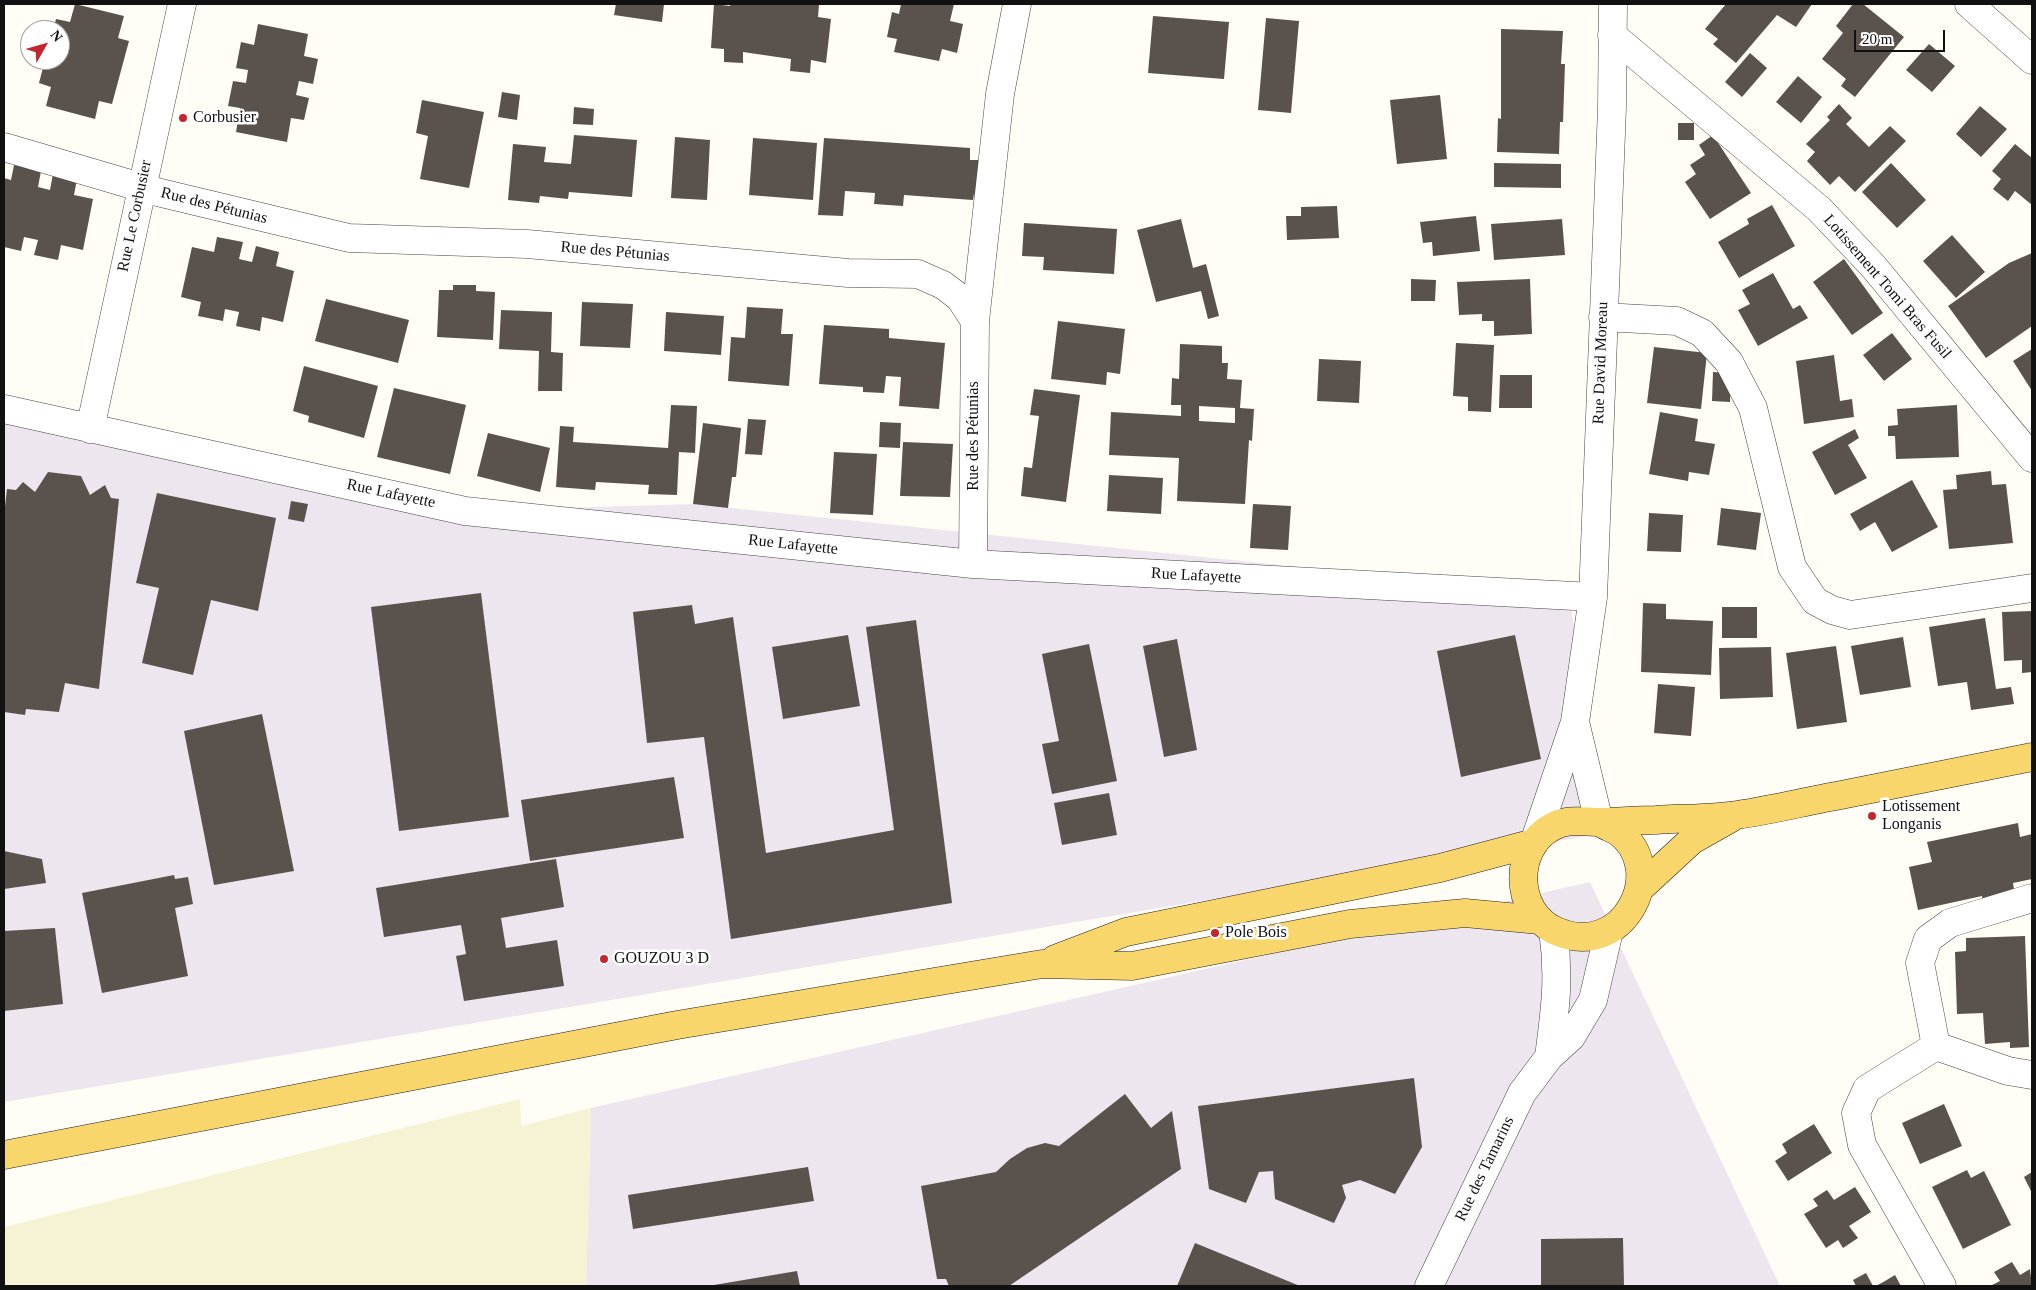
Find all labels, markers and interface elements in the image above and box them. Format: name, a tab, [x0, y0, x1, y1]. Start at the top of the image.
north arrow	[20, 20, 70, 70]
scale bar	[1856, 20, 1947, 52]
text: N	[47, 27, 65, 45]
text: 20 m	[1862, 31, 1892, 47]
place label: Corbusier	[193, 108, 256, 128]
marker: Corbusier	[177, 112, 189, 124]
street label: Rue Le Corbusier	[114, 158, 156, 274]
street label: Rue des Pétunias	[159, 183, 269, 229]
street label: Lotissement Tomi Bras Fusil	[1819, 211, 1955, 363]
street label: Rue des Pétunias	[560, 238, 670, 266]
street label: Rue David Moreau	[1589, 301, 1613, 425]
street label: Rue des Pétunias	[964, 381, 984, 491]
street label: Rue Lafayette	[345, 475, 437, 513]
street label: Rue Lafayette	[747, 531, 839, 559]
street label: Rue Lafayette	[1150, 564, 1242, 588]
place label: Lotissement Longanis	[1882, 797, 1960, 835]
marker: Lotissement Longanis	[1866, 810, 1878, 822]
place label: Pole Bois	[1225, 923, 1287, 943]
marker: Pole Bois	[1209, 927, 1221, 939]
place label: GOUZOU 3 D	[614, 949, 709, 969]
marker: GOUZOU 3 D	[598, 953, 610, 965]
street label: Rue des Tamarins	[1451, 1113, 1519, 1225]

